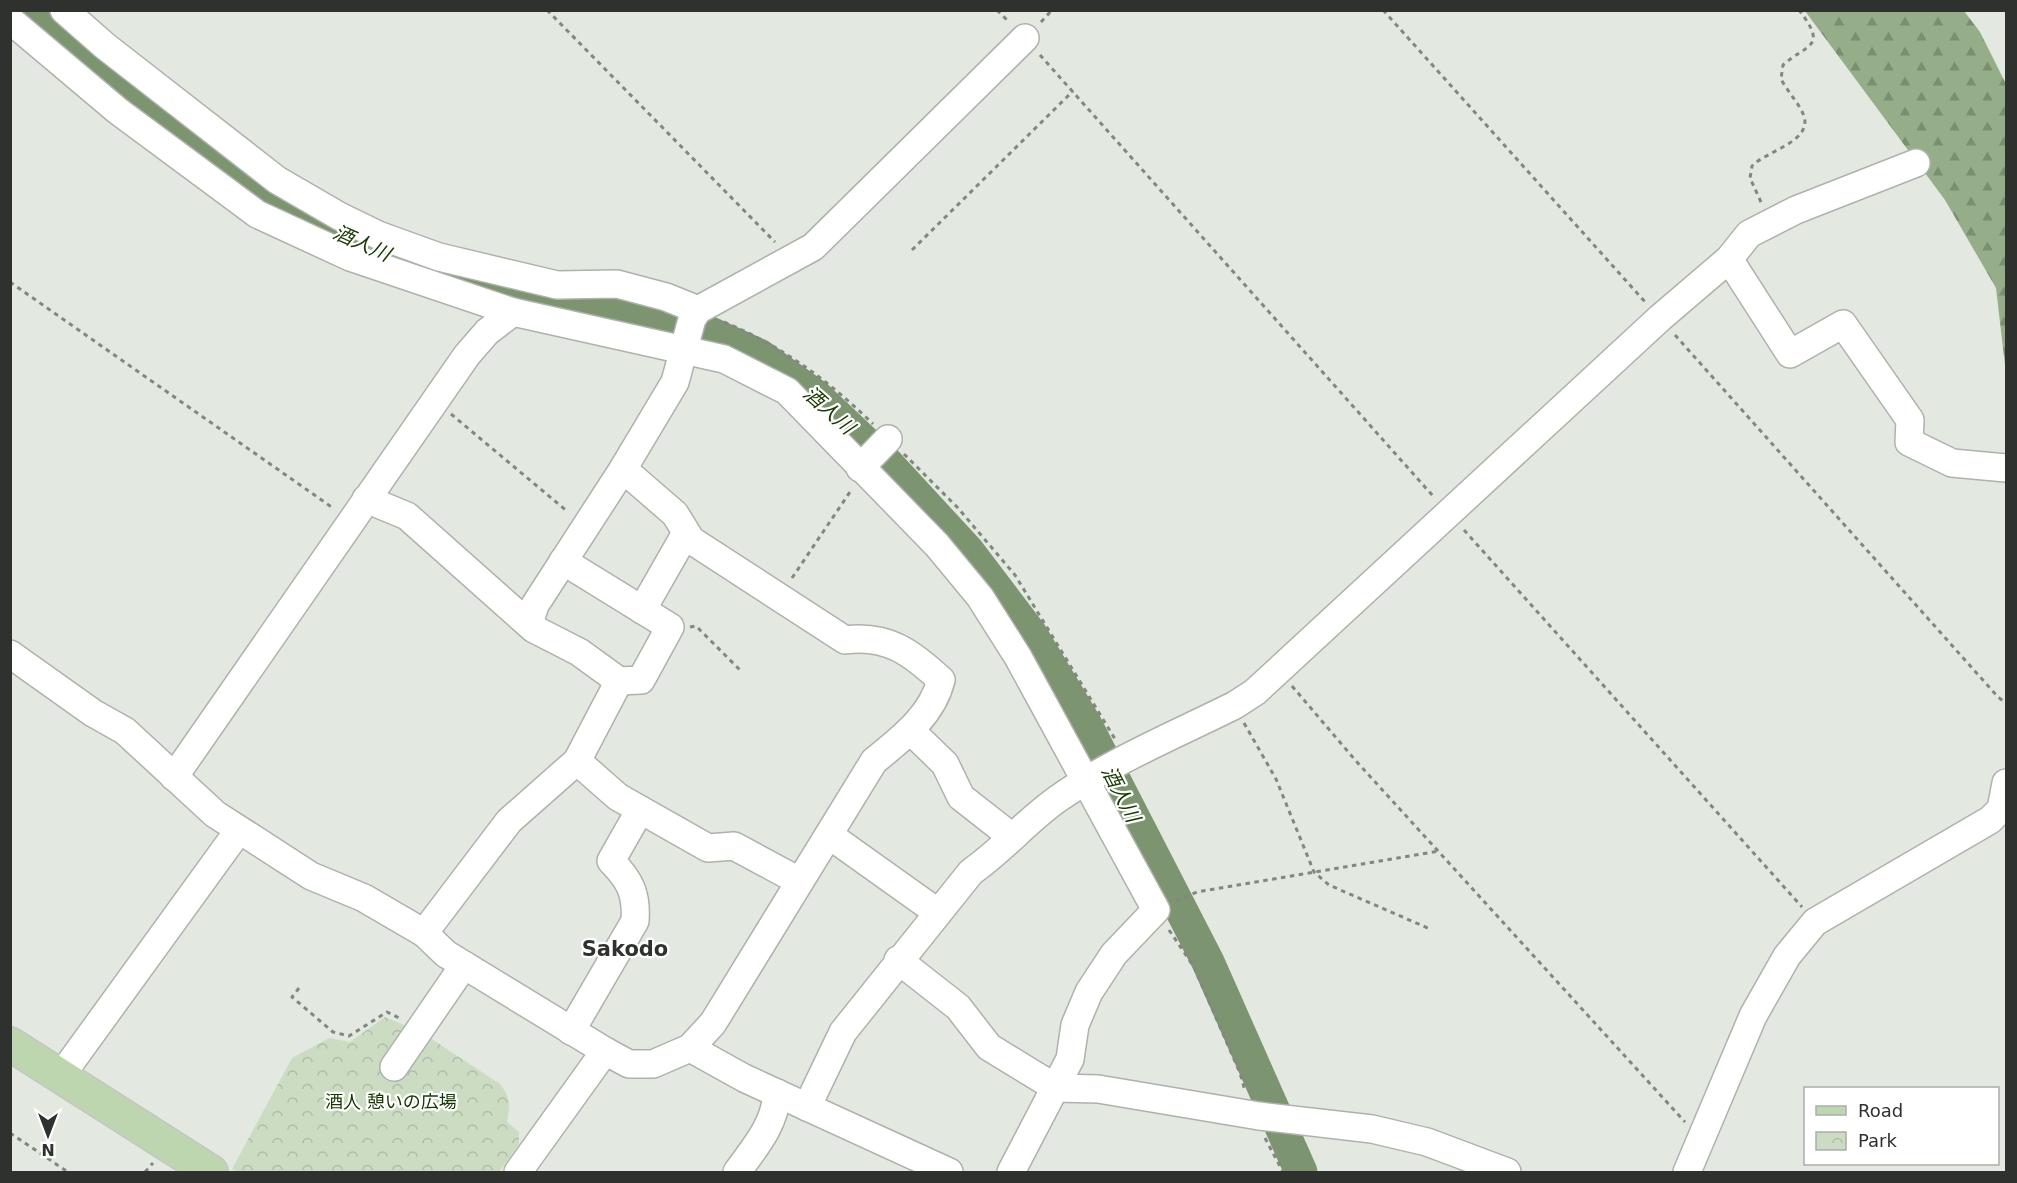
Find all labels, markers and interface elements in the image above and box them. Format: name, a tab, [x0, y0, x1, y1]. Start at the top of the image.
water label: 酒人川	[330, 220, 396, 267]
water label: 酒人川	[799, 381, 861, 440]
water label: 酒人川	[1097, 762, 1146, 828]
district label: Sakodo	[582, 937, 668, 961]
legend	[1804, 1087, 1999, 1165]
park label: 酒人 憩いの広場	[325, 1091, 457, 1112]
text: Road	[1858, 1100, 1903, 1121]
north arrow	[18, 1105, 78, 1165]
text: Park	[1858, 1130, 1897, 1151]
text: N	[41, 1140, 55, 1159]

